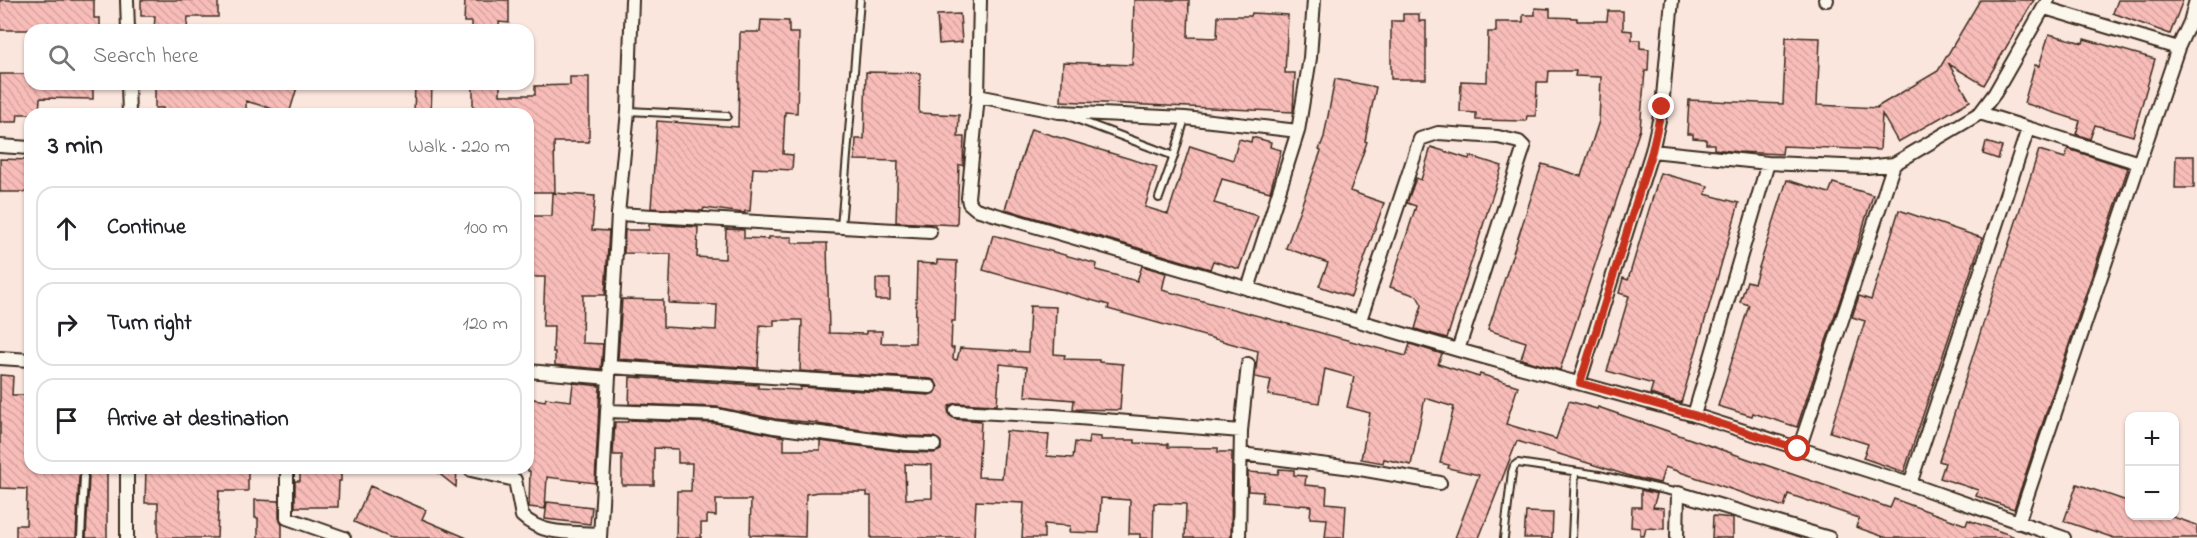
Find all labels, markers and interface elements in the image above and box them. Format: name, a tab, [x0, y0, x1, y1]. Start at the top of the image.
search box	[24, 24, 534, 90]
icon: search	[45, 41, 78, 74]
text: Search here	[93, 41, 198, 73]
route end	[1648, 93, 1674, 119]
text: 3 min	[48, 128, 103, 166]
text: Walk · 220 m	[408, 133, 510, 162]
icon: ahead	[50, 212, 83, 245]
text: Continue	[107, 212, 186, 244]
text: 100 m	[464, 214, 508, 243]
icon: right	[50, 308, 83, 341]
text: Turn right	[107, 308, 192, 340]
text: 120 m	[463, 310, 508, 339]
icon: arrive	[50, 404, 83, 437]
text: Arrive at destination	[107, 404, 289, 436]
map controls	[2125, 412, 2179, 520]
button: +	[2125, 412, 2179, 466]
route start	[1784, 435, 1810, 461]
button: −	[2125, 466, 2179, 520]

